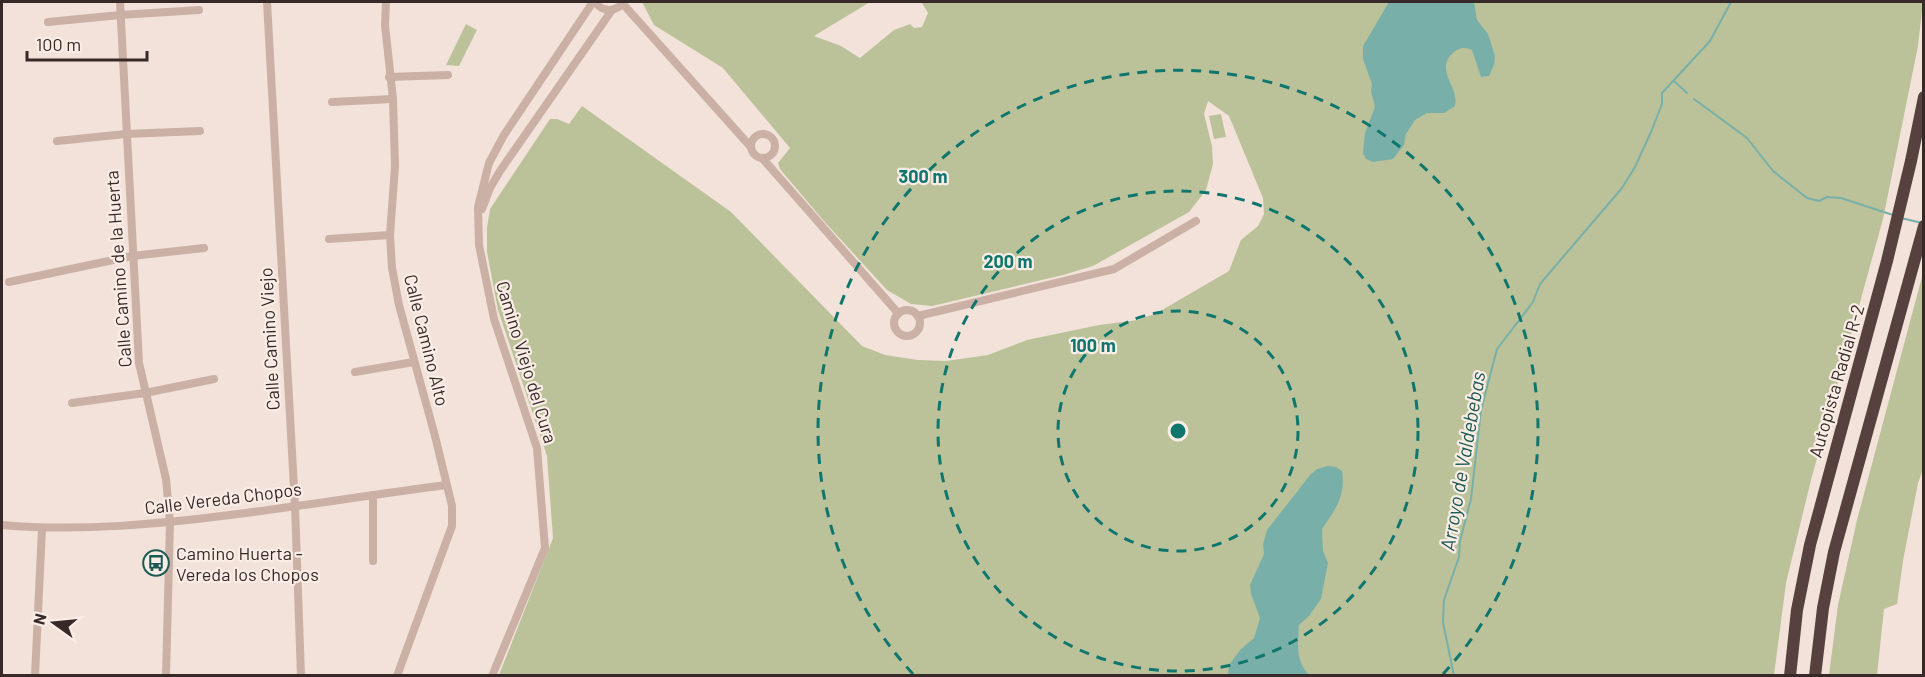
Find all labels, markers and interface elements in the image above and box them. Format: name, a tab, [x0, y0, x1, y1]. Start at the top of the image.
scale bar	[27, 24, 147, 62]
text: 100 m	[36, 33, 81, 55]
text: 300 m	[899, 165, 947, 187]
street label: Calle Camino de la Huerta	[100, 170, 136, 368]
text: 200 m	[983, 250, 1033, 272]
street label: Calle Camino Viejo	[254, 267, 284, 411]
street label: Calle Camino Alto	[400, 272, 454, 408]
street label: Camino Viejo del Cura	[492, 278, 562, 446]
street label: Autopista Radial R-2	[1804, 302, 1868, 460]
text: 100 m	[1070, 334, 1116, 356]
water label: Arroyo de Valdebebas	[1434, 369, 1490, 553]
centre of rings	[1168, 421, 1188, 441]
street label: Calle Vereda Chopos	[143, 477, 303, 519]
place label: Camino Huerta - Vereda los Chopos	[176, 542, 319, 585]
bus stop icon: Camino Huerta - Vereda los Chopos	[141, 548, 171, 578]
north arrow	[24, 593, 84, 653]
text: N	[28, 611, 50, 627]

